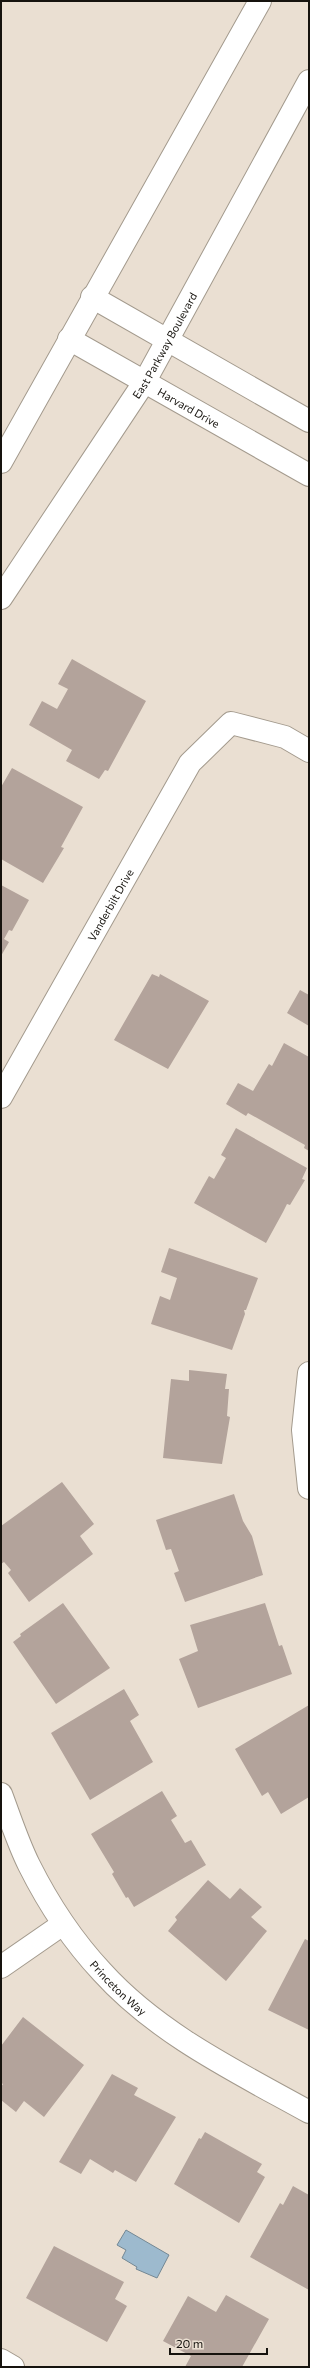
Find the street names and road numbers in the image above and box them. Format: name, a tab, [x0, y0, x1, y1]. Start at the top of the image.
street label: East Parkway Boulevard	[129, 290, 199, 400]
street label: Harvard Drive	[156, 384, 222, 430]
street label: Vanderbilt Drive	[84, 866, 136, 943]
street label: Princeton Way	[88, 1957, 150, 2018]

